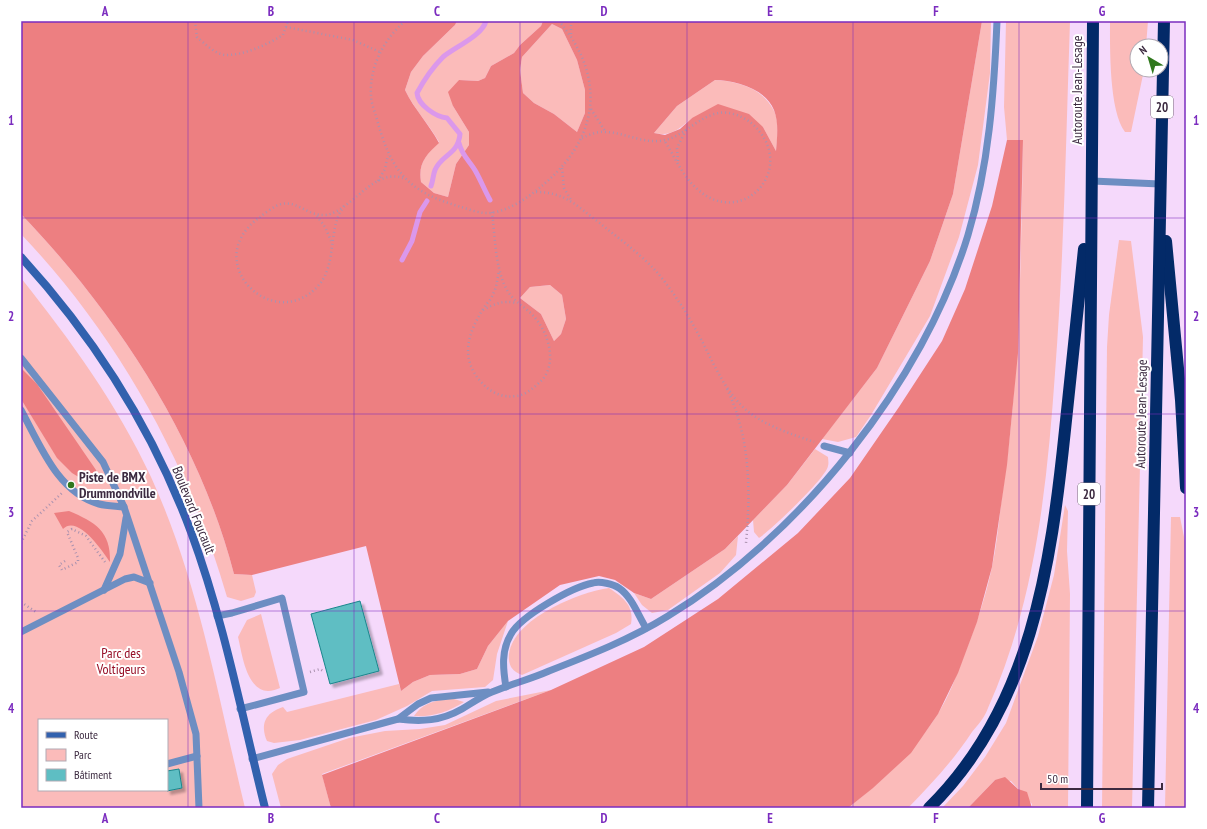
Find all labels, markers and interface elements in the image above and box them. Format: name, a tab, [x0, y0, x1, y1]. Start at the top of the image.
text: A	[101, 3, 109, 20]
text: B	[268, 3, 274, 20]
text: C	[434, 3, 440, 20]
text: D	[601, 3, 608, 20]
text: E	[767, 3, 773, 20]
text: F	[933, 3, 939, 20]
text: G	[1099, 3, 1106, 20]
street label: Autoroute Jean-Lesage	[1068, 35, 1086, 145]
north arrow	[1129, 38, 1169, 78]
text: N	[1136, 43, 1150, 57]
road number: 20	[1151, 96, 1173, 118]
text: 1	[8, 112, 14, 129]
text: 1	[1193, 112, 1199, 129]
text: 2	[8, 308, 14, 325]
text: 2	[1193, 308, 1199, 325]
street label: Autoroute Jean-Lesage	[1131, 359, 1151, 469]
street label: Boulevard Foucault	[168, 463, 220, 557]
place label: Piste de BMX Drummondville	[79, 468, 156, 502]
marker: Piste de BMX Drummondville	[66, 480, 76, 490]
road number: 20	[1078, 483, 1100, 505]
text: 3	[8, 504, 14, 521]
text: 3	[1193, 504, 1199, 521]
park label: Parc des Voltigeurs	[96, 644, 146, 678]
text: 4	[8, 700, 15, 717]
text: 4	[1193, 700, 1200, 717]
legend	[38, 719, 168, 791]
text: Route	[74, 727, 98, 742]
text: Parc	[74, 747, 92, 762]
scale bar	[1041, 765, 1162, 791]
text: Bâtiment	[74, 767, 112, 782]
text: 50 m	[1047, 771, 1068, 786]
text: A	[101, 810, 109, 827]
text: B	[268, 810, 274, 827]
text: C	[434, 810, 440, 827]
text: D	[601, 810, 608, 827]
text: E	[767, 810, 773, 827]
text: F	[933, 810, 939, 827]
text: G	[1099, 810, 1106, 827]

